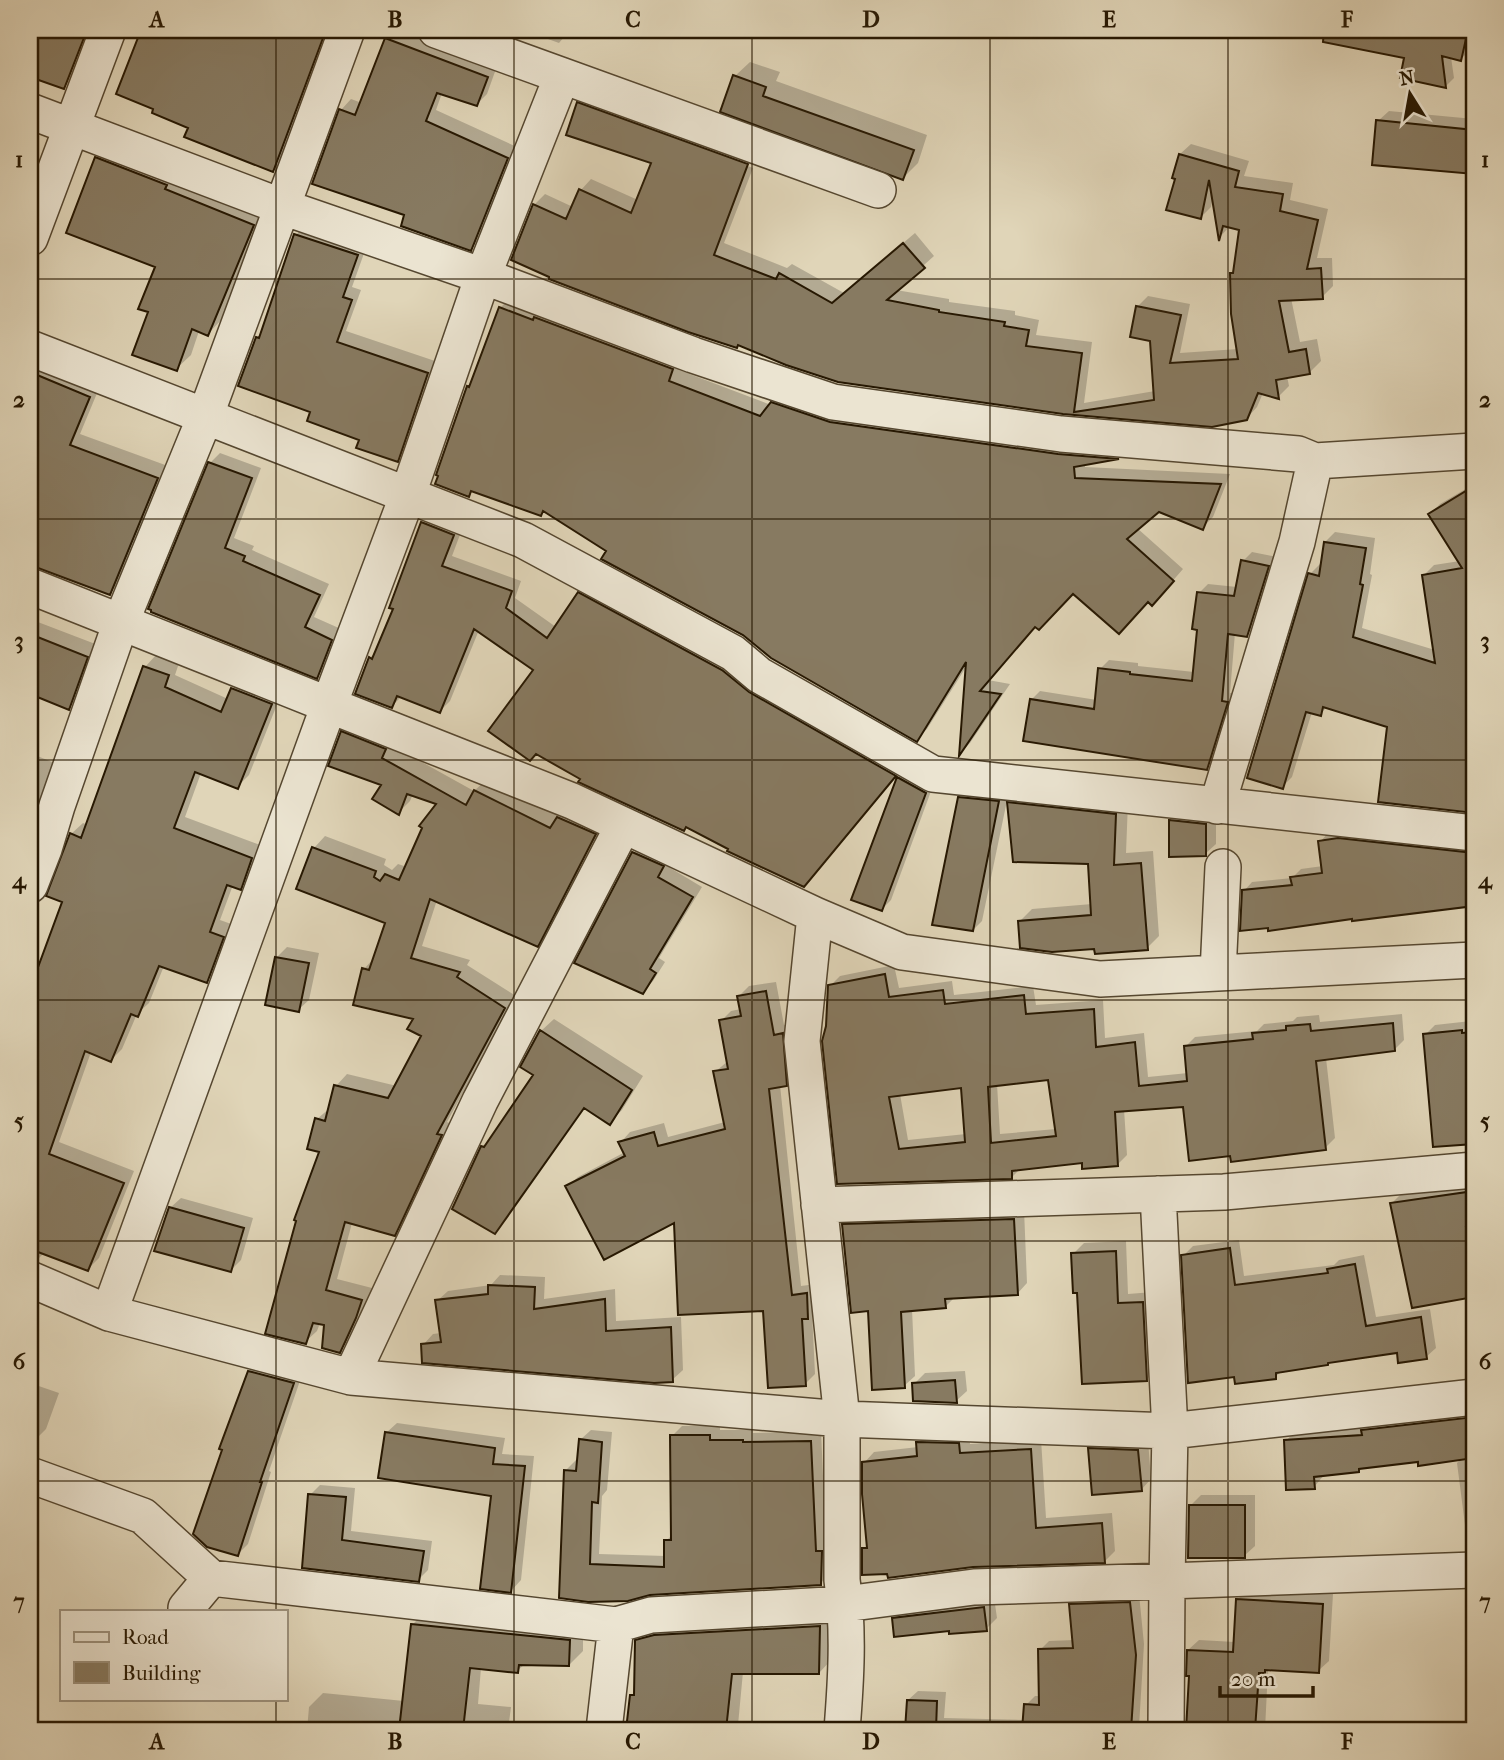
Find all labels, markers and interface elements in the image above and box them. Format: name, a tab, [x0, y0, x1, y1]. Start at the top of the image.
text: A	[148, 6, 166, 33]
text: B	[388, 6, 403, 33]
text: C	[625, 6, 641, 33]
text: D	[862, 6, 880, 33]
text: E	[1102, 6, 1116, 33]
text: F	[1340, 6, 1354, 33]
north arrow	[1374, 60, 1444, 130]
text: N	[1398, 66, 1417, 90]
text: 1	[15, 146, 23, 173]
text: 1	[1481, 146, 1489, 173]
text: 2	[13, 386, 25, 413]
text: 2	[1479, 386, 1491, 413]
text: 3	[14, 627, 24, 654]
text: 3	[1480, 627, 1490, 654]
text: 4	[11, 867, 27, 894]
text: 4	[1477, 867, 1493, 894]
text: 5	[14, 1107, 24, 1134]
text: 5	[1480, 1107, 1490, 1134]
text: 6	[13, 1348, 26, 1375]
text: 6	[1479, 1348, 1492, 1375]
text: 7	[12, 1588, 25, 1615]
text: 7	[1478, 1588, 1491, 1615]
legend	[60, 1610, 287, 1700]
text: Road	[122, 1625, 169, 1649]
scale bar	[1220, 1655, 1313, 1699]
text: Building	[122, 1661, 201, 1685]
text: 20 m	[1231, 1667, 1276, 1691]
text: A	[148, 1728, 166, 1755]
text: B	[388, 1728, 403, 1755]
text: C	[625, 1728, 641, 1755]
text: D	[862, 1728, 880, 1755]
text: E	[1102, 1728, 1116, 1755]
text: F	[1340, 1728, 1354, 1755]

